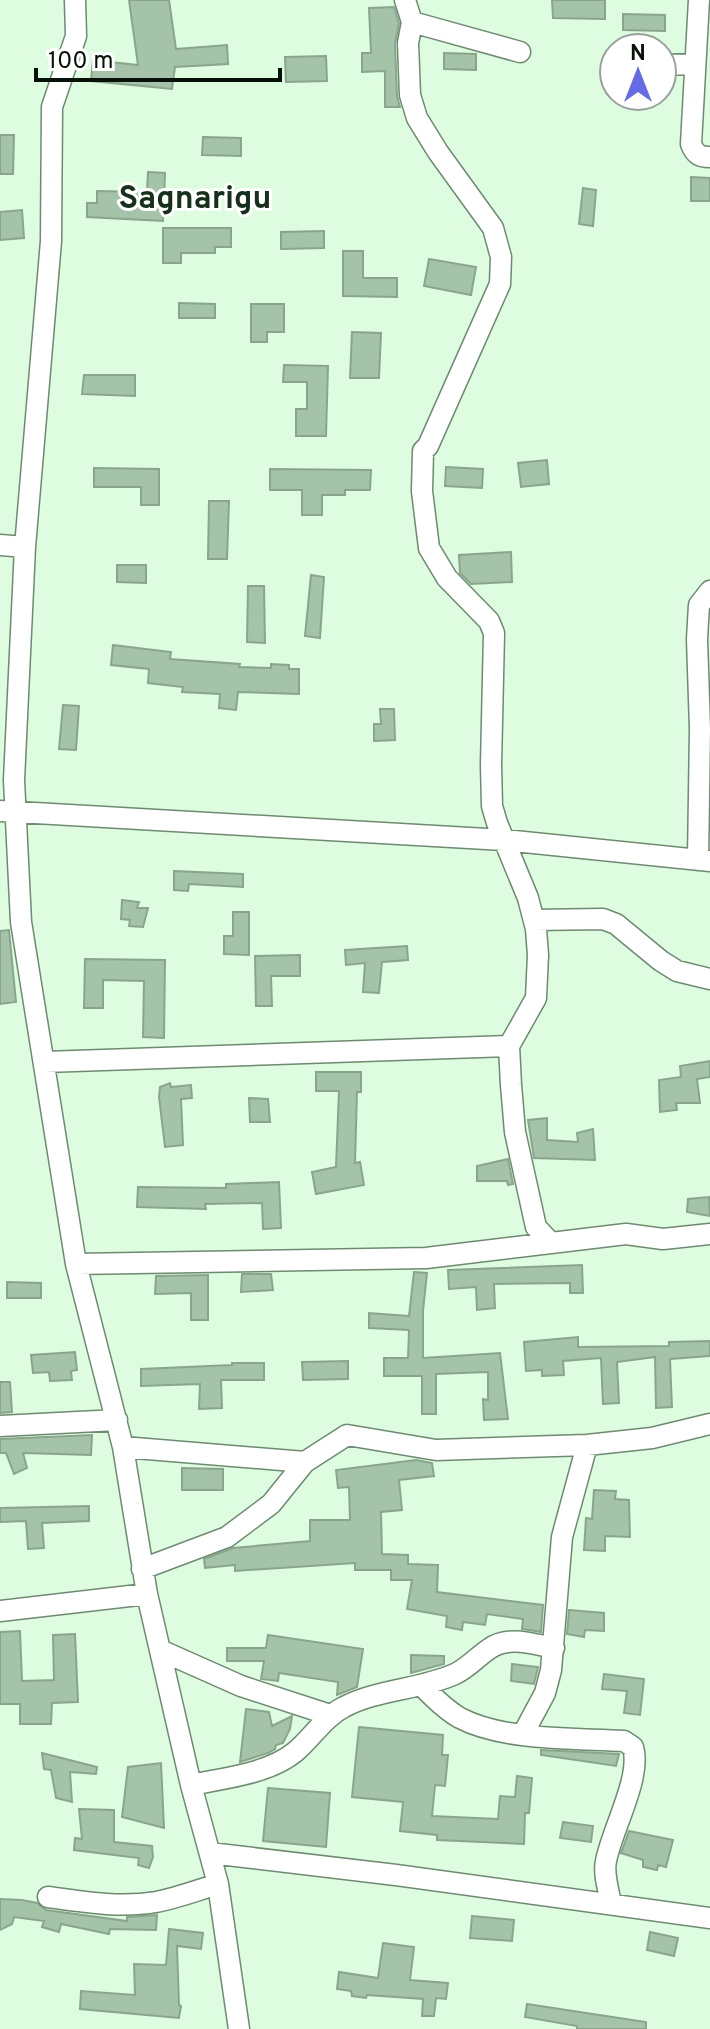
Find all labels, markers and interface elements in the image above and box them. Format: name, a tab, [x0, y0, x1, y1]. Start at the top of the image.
scale bar	[36, 32, 280, 82]
north arrow	[598, 32, 678, 112]
text: N	[630, 41, 646, 68]
text: 100 m	[48, 47, 114, 77]
district label: Sagnarigu	[119, 180, 271, 220]

